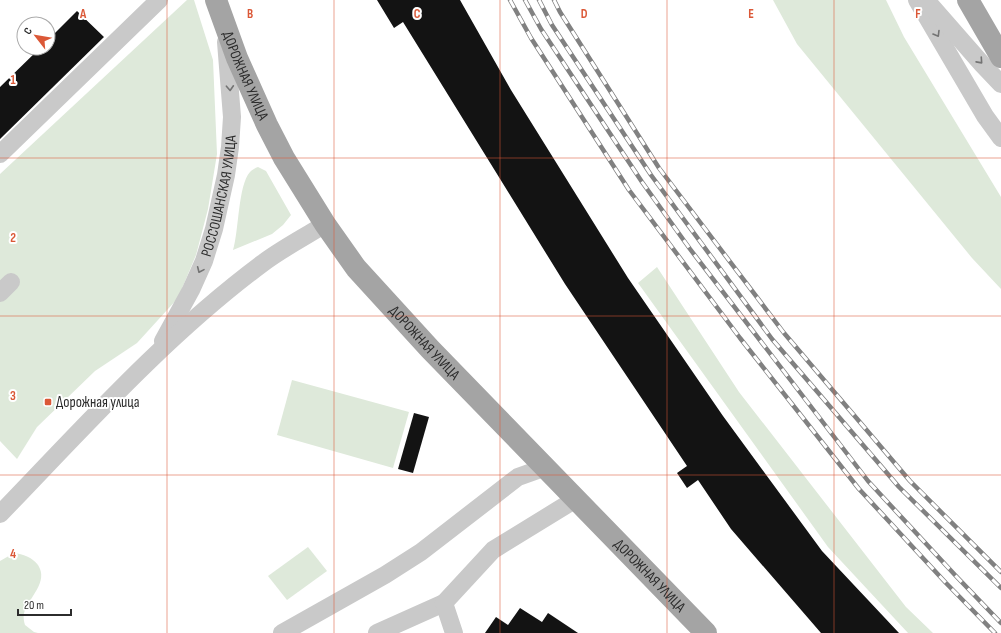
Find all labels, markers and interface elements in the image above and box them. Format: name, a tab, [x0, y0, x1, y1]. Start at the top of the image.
text: A	[79, 6, 87, 22]
text: B	[247, 6, 253, 22]
text: C	[414, 6, 421, 22]
text: D	[581, 6, 588, 22]
text: E	[748, 6, 754, 22]
text: F	[915, 6, 921, 22]
north arrow	[16, 16, 56, 56]
text: С	[21, 25, 35, 37]
street label: ДОРОЖНАЯ УЛИЦА	[218, 28, 273, 123]
one-way arrow	[932, 30, 939, 37]
one-way arrow	[975, 56, 982, 64]
text: 1	[10, 72, 16, 88]
one-way arrow	[226, 85, 235, 91]
street label: РОССОШАНСКАЯ УЛИЦА	[197, 134, 240, 259]
text: 2	[10, 230, 16, 246]
one-way arrow	[197, 266, 205, 273]
street label: ДОРОЖНАЯ УЛИЦА	[385, 301, 464, 384]
text: 3	[10, 388, 16, 404]
place label: Дорожная улица	[56, 393, 140, 412]
marker: Дорожная улица	[43, 397, 53, 407]
street label: ДОРОЖНАЯ УЛИЦА	[610, 535, 690, 616]
text: 4	[10, 546, 16, 562]
scale bar	[18, 591, 71, 617]
text: 20 m	[24, 598, 44, 613]

